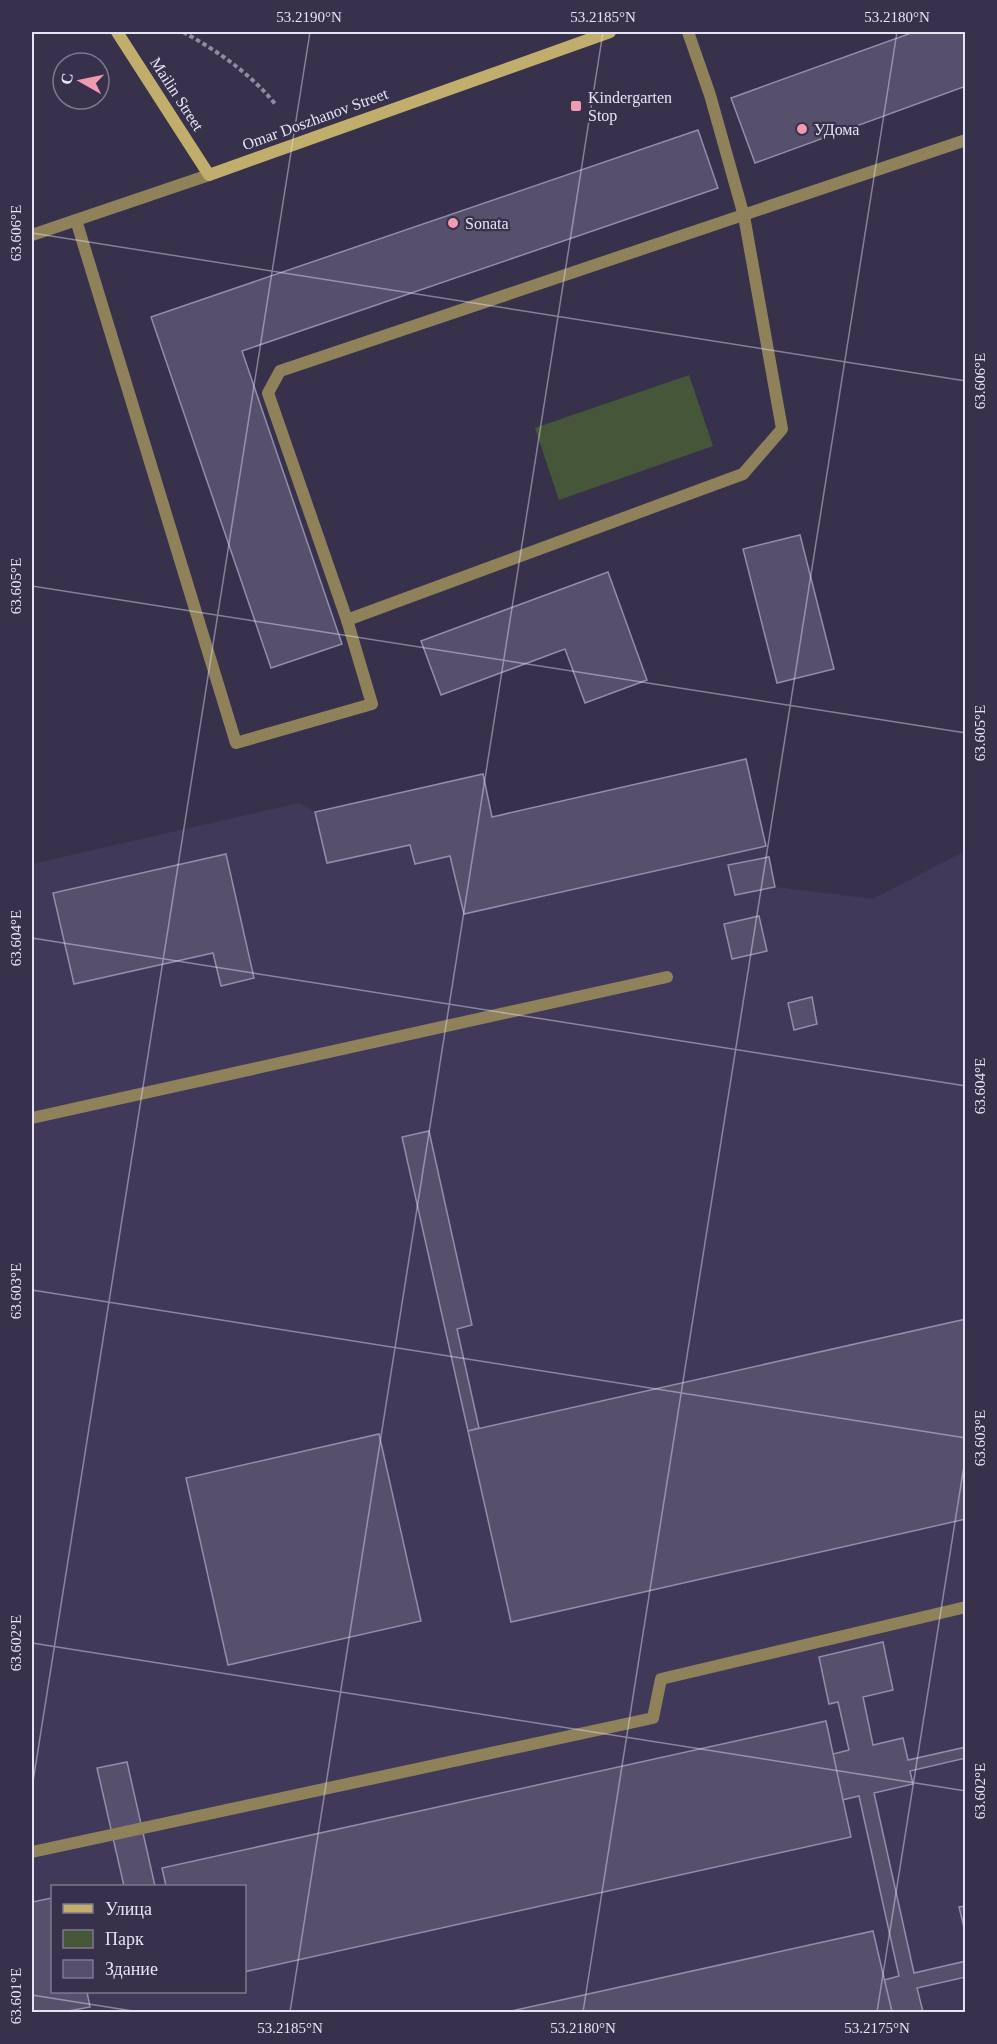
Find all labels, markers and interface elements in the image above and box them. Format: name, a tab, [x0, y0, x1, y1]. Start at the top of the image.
text: 53.2190°N	[276, 9, 342, 25]
text: 53.2185°N	[570, 9, 636, 25]
text: 53.2180°N	[864, 9, 930, 25]
north arrow	[51, 51, 111, 111]
street label: Mailin Street	[147, 54, 207, 134]
text: С	[57, 72, 76, 86]
street label: Omar Doszhanov Street	[240, 85, 391, 153]
place label: Kindergarten Stop	[588, 89, 672, 125]
marker: Kindergarten Stop	[569, 99, 583, 113]
place label: УДома	[814, 121, 859, 139]
marker: УДома	[795, 122, 809, 136]
text: 63.606°E	[8, 205, 24, 261]
place label: Sonata	[465, 215, 509, 232]
marker: Sonata	[446, 216, 460, 230]
text: 63.606°E	[972, 353, 988, 409]
text: 63.605°E	[8, 558, 24, 614]
text: 63.605°E	[972, 705, 988, 761]
text: 63.604°E	[8, 910, 24, 966]
text: 63.604°E	[972, 1058, 988, 1114]
text: 63.603°E	[8, 1263, 24, 1319]
text: 63.603°E	[972, 1410, 988, 1466]
text: 63.602°E	[8, 1615, 24, 1671]
text: 63.602°E	[972, 1763, 988, 1819]
legend	[51, 1885, 246, 1993]
text: Улица	[105, 1899, 152, 1919]
text: Парк	[105, 1929, 144, 1949]
text: Здание	[105, 1959, 158, 1979]
text: 63.601°E	[8, 1968, 24, 2024]
text: 53.2185°N	[257, 2020, 323, 2036]
text: 53.2180°N	[550, 2020, 616, 2036]
text: 53.2175°N	[844, 2020, 910, 2036]

